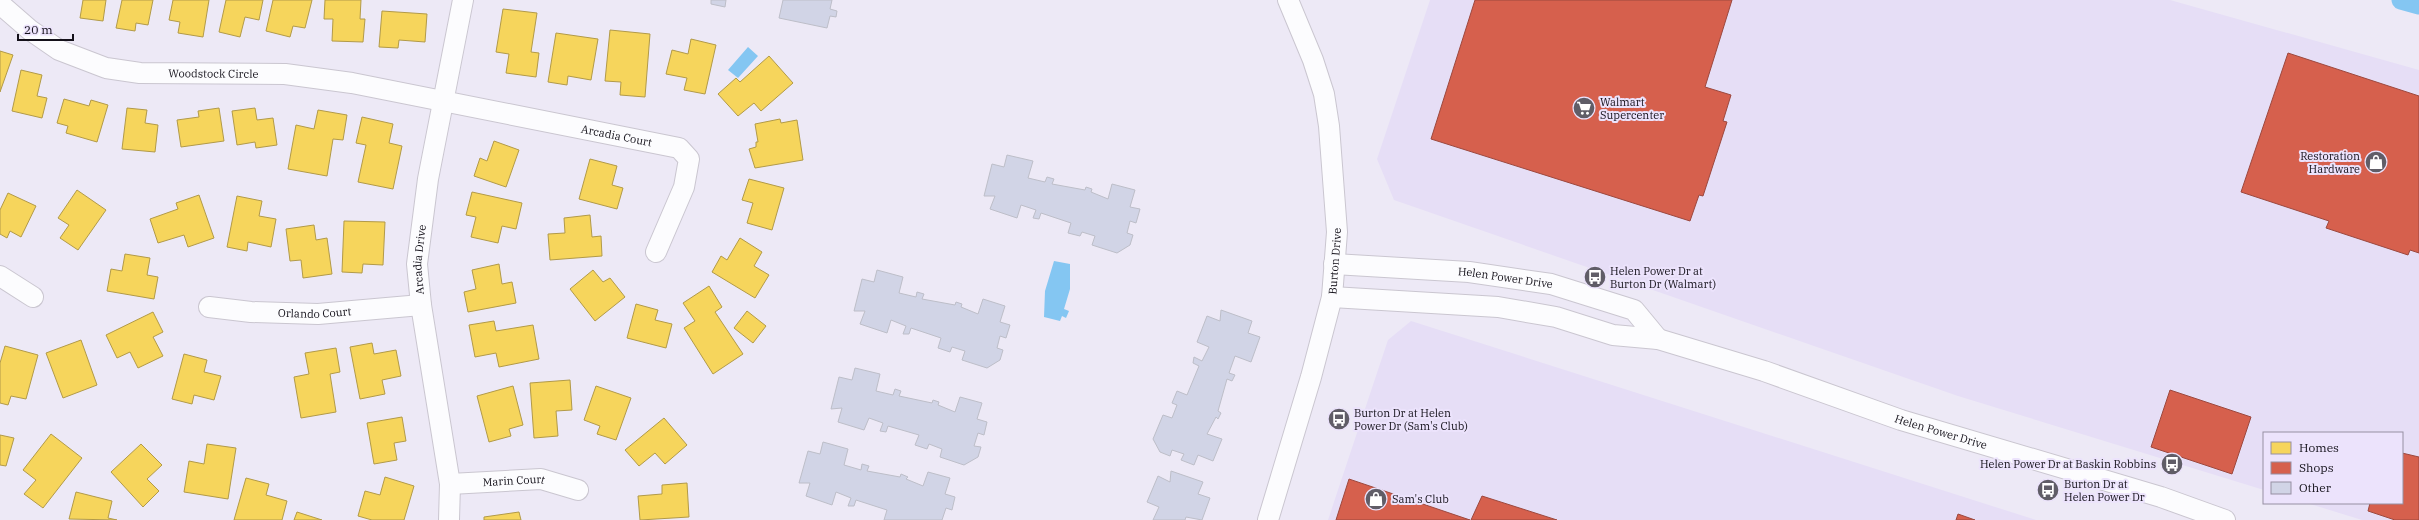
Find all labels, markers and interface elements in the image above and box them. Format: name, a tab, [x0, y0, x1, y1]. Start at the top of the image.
scale bar	[18, 16, 73, 42]
text: 20 m	[24, 22, 53, 37]
street label: Woodstock Circle	[168, 66, 259, 81]
supermarket icon: Walmart Supercenter	[1571, 95, 1597, 121]
place label: Walmart Supercenter	[1600, 95, 1664, 122]
street label: Arcadia Court	[580, 122, 653, 149]
place label: Restoration Hardware	[2300, 149, 2360, 176]
shop icon: Restoration Hardware	[2363, 149, 2389, 175]
street label: Arcadia Drive	[410, 224, 429, 295]
street label: Burton Drive	[1325, 227, 1344, 295]
street label: Helen Power Drive	[1457, 264, 1554, 291]
bus stop icon: Helen Power Dr at Burton Dr (Walmart)	[1582, 264, 1608, 290]
place label: Helen Power Dr at Burton Dr (Walmart)	[1610, 264, 1716, 291]
street label: Orlando Court	[278, 304, 352, 321]
bus stop icon: Burton Dr at Helen Power Dr (Sam's Club)	[1326, 406, 1352, 432]
place label: Burton Dr at Helen Power Dr (Sam's Club)	[1354, 406, 1468, 433]
street label: Helen Power Drive	[1893, 411, 1989, 452]
legend	[2263, 432, 2403, 504]
text: Homes	[2299, 440, 2339, 455]
bus stop icon: Helen Power Dr at Baskin Robbins	[2159, 451, 2185, 477]
place label: Helen Power Dr at Baskin Robbins	[1980, 457, 2156, 471]
text: Shops	[2299, 460, 2334, 475]
street label: Marin Court	[482, 472, 547, 489]
bus stop icon: Burton Dr at Helen Power Dr	[2035, 477, 2061, 503]
place label: Burton Dr at Helen Power Dr	[2064, 477, 2145, 504]
text: Other	[2299, 480, 2332, 495]
shop icon: Sam's Club	[1363, 486, 1389, 512]
place label: Sam's Club	[1392, 492, 1449, 506]

